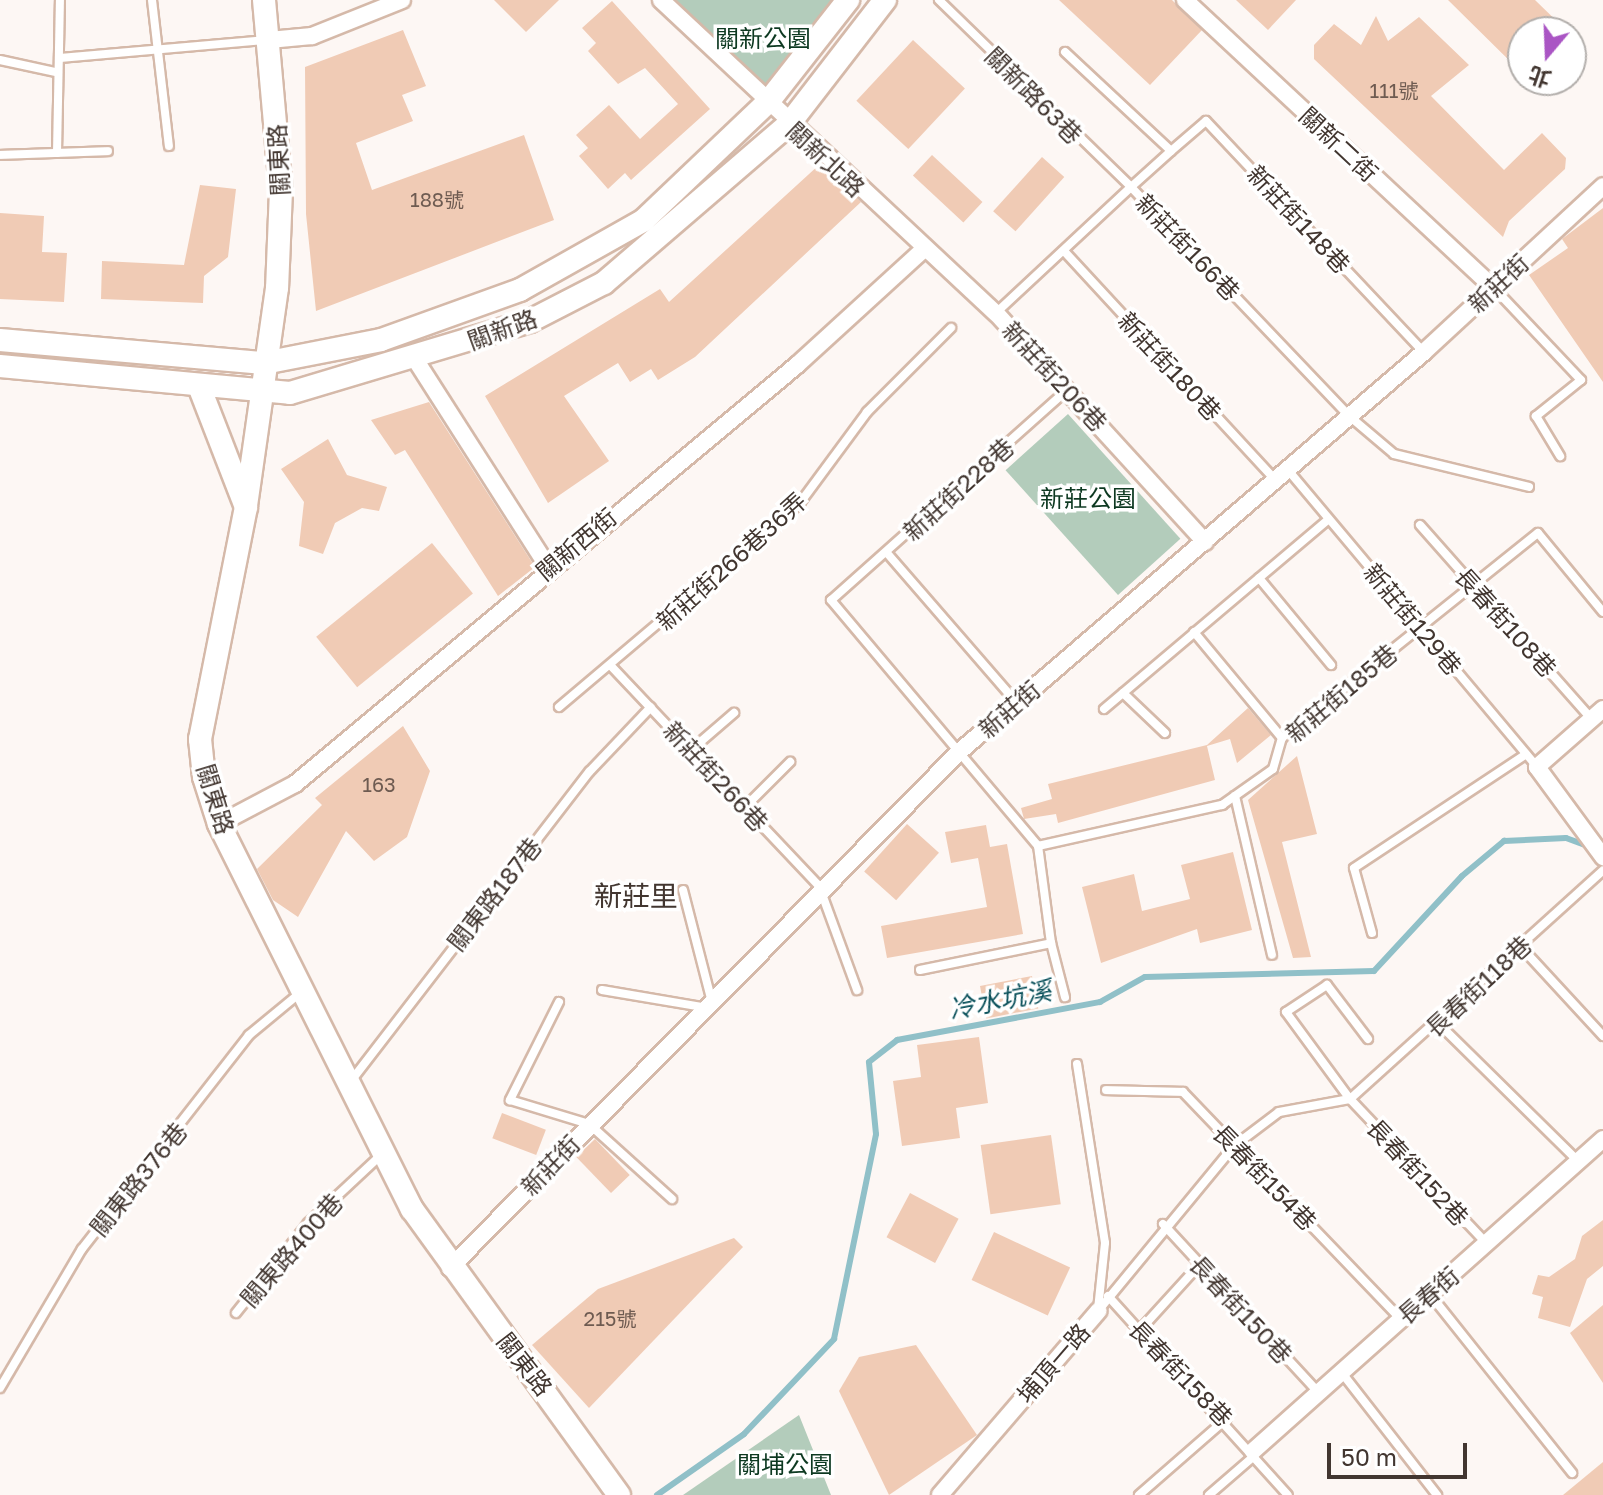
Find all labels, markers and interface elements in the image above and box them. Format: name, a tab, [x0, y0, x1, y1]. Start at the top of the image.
north arrow	[1507, 16, 1587, 96]
park label: 關新公園	[715, 24, 811, 52]
street label: 關新路63巷	[980, 41, 1088, 149]
text: 北	[1525, 61, 1554, 94]
house number: 111號	[1369, 78, 1419, 102]
street label: 關新二街	[1294, 101, 1384, 187]
street label: 關新北路	[781, 116, 871, 202]
street label: 關東路	[262, 123, 294, 197]
street label: 新莊街148巷	[1242, 159, 1356, 279]
house number: 188號	[410, 187, 464, 211]
street label: 新莊街166巷	[1130, 188, 1246, 306]
street label: 新莊街	[1462, 248, 1534, 318]
street label: 關新路	[463, 303, 541, 355]
street label: 新莊街180巷	[1113, 306, 1227, 426]
street label: 新莊街206巷	[997, 315, 1113, 437]
street label: 新莊街228巷	[897, 432, 1019, 546]
park label: 新莊公園	[1040, 484, 1136, 512]
street label: 新莊街266巷36弄	[650, 486, 812, 636]
street label: 關新西街	[530, 502, 622, 586]
street label: 新莊街129巷	[1358, 558, 1468, 680]
street label: 長春街108巷	[1449, 561, 1563, 683]
street label: 新莊街185巷	[1280, 638, 1402, 748]
street label: 新莊街	[972, 675, 1046, 743]
street label: 新莊街266巷	[658, 715, 774, 837]
street label: 關東路	[192, 760, 240, 838]
house number: 163	[362, 772, 396, 796]
street label: 關東路187巷	[441, 832, 547, 956]
district label: 新莊里	[594, 879, 678, 913]
street label: 長春街118巷	[1419, 930, 1537, 1042]
water label: 冷水坑溪	[946, 975, 1054, 1025]
street label: 長春街152巷	[1361, 1113, 1475, 1231]
street label: 關東路376巷	[84, 1117, 192, 1241]
street label: 長春街154巷	[1207, 1118, 1323, 1236]
street label: 新莊街	[515, 1129, 585, 1201]
street label: 關東路400巷	[234, 1188, 348, 1312]
street label: 長春街150巷	[1184, 1249, 1298, 1369]
street label: 長春街	[1391, 1261, 1465, 1329]
house number: 215號	[584, 1306, 636, 1330]
street label: 長春街158巷	[1123, 1314, 1239, 1432]
street label: 埔頂一路	[1011, 1317, 1095, 1409]
street label: 關東路	[491, 1327, 559, 1401]
scale bar	[1331, 1427, 1471, 1477]
text: 50 m	[1341, 1442, 1397, 1471]
park label: 關埔公園	[737, 1450, 833, 1478]

